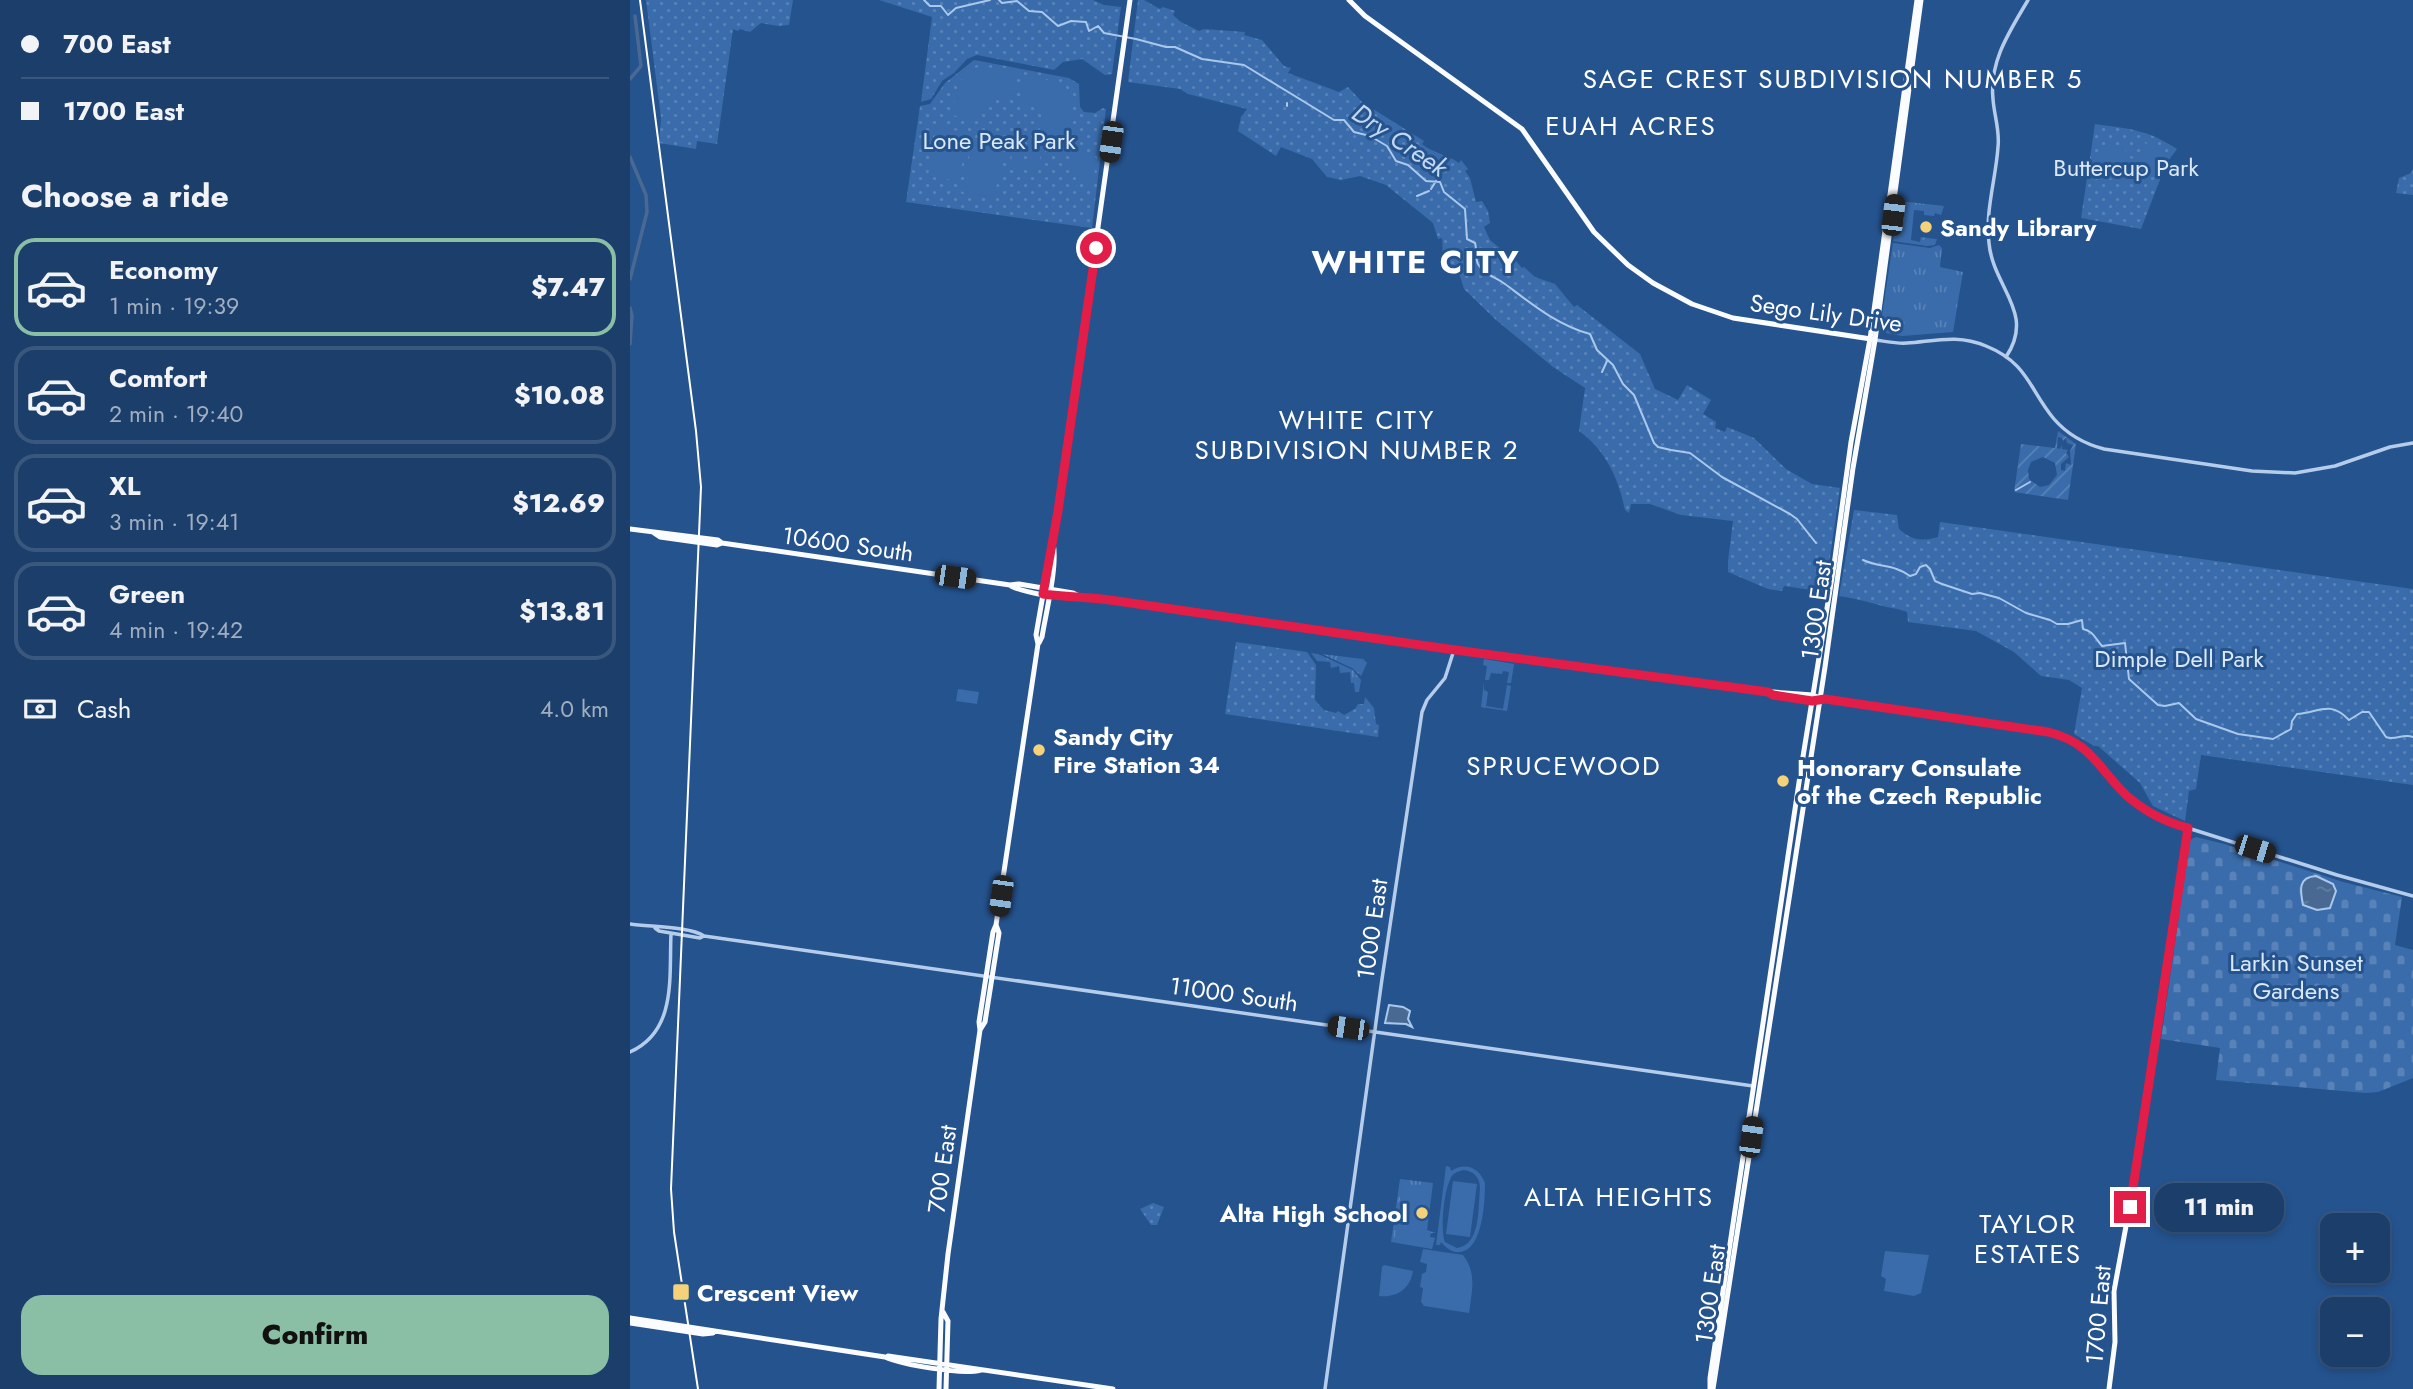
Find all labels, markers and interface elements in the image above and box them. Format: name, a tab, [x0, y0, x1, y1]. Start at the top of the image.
text: 700 East	[63, 25, 171, 63]
district label: SAGE CREST SUBDIVISION NUMBER 5	[1583, 60, 2083, 98]
text: 1700 East	[63, 92, 184, 130]
water label: Dry Creek	[1345, 94, 1457, 187]
district label: EUAH ACRES	[1545, 107, 1717, 145]
car	[1098, 120, 1125, 164]
park label: Lone Peak Park	[923, 123, 1076, 158]
park label: Buttercup Park	[2053, 150, 2199, 185]
text: Choose a ride	[21, 173, 229, 219]
car	[1881, 193, 1906, 237]
place label: Sandy Library	[1940, 210, 2097, 245]
marker: Sandy Library	[1918, 219, 1934, 235]
route start	[1080, 232, 1112, 264]
district label: WHITE CITY	[1311, 239, 1521, 285]
text: Economy	[109, 251, 218, 289]
icon: car	[25, 256, 88, 319]
text: $7.47	[531, 268, 605, 306]
street label: Sego Lily Drive	[1748, 285, 1904, 341]
text: 1 min · 19:39	[109, 289, 239, 323]
text: Comfort	[109, 359, 207, 397]
icon: car	[25, 364, 88, 427]
text: $10.08	[514, 376, 605, 414]
text: 2 min · 19:40	[109, 397, 243, 431]
district label: WHITE CITY SUBDIVISION NUMBER 2	[1194, 401, 1520, 469]
text: XL	[109, 467, 141, 505]
icon: car	[25, 472, 88, 535]
text: $12.69	[512, 484, 605, 522]
text: 3 min · 19:41	[109, 505, 239, 539]
street label: 10600 South	[780, 517, 916, 571]
street label: 1300 East	[1792, 558, 1840, 662]
car	[933, 564, 978, 590]
text: Green	[109, 575, 185, 613]
icon: car	[25, 580, 88, 643]
text: $13.81	[519, 592, 605, 630]
text: 4 min · 19:42	[109, 613, 243, 647]
park label: Dimple Dell Park	[2094, 641, 2264, 676]
icon: cash	[21, 690, 59, 728]
text: Cash	[77, 690, 131, 728]
text: 4.0 km	[540, 692, 609, 726]
place label: Sandy City Fire Station 34	[1053, 719, 1220, 782]
marker: Sandy City Fire Station 34	[1031, 742, 1047, 758]
district label: SPRUCEWOOD	[1466, 747, 1662, 785]
place label: Honorary Consulate of the Czech Republic	[1797, 750, 2042, 813]
marker: Honorary Consulate of the Czech Republic	[1775, 773, 1791, 789]
car	[2232, 833, 2279, 865]
car	[988, 874, 1015, 918]
street label: 1000 East	[1348, 876, 1396, 982]
park label: Larkin Sunset Gardens	[2229, 945, 2363, 1008]
street label: 11000 South	[1168, 968, 1300, 1020]
car	[1326, 1015, 1371, 1041]
car	[1738, 1115, 1765, 1159]
street label: 700 East	[918, 1122, 966, 1215]
district label: ALTA HEIGHTS	[1524, 1178, 1714, 1216]
callout: 11 min	[2154, 1182, 2284, 1232]
text: 11 min	[2184, 1190, 2254, 1224]
route end	[2114, 1191, 2146, 1223]
place label: Alta High School	[1219, 1196, 1408, 1231]
marker: Alta High School	[1414, 1205, 1430, 1221]
district label: TAYLOR ESTATES	[1974, 1205, 2082, 1273]
map controls	[2320, 1213, 2390, 1367]
button: +	[2320, 1213, 2390, 1283]
street label: 1300 East	[1686, 1242, 1734, 1346]
street label: 1700 East	[2076, 1264, 2120, 1366]
place label: Crescent View	[697, 1275, 859, 1310]
marker: Crescent View	[671, 1282, 691, 1302]
button: Confirm	[21, 1295, 609, 1375]
button: −	[2320, 1297, 2390, 1367]

